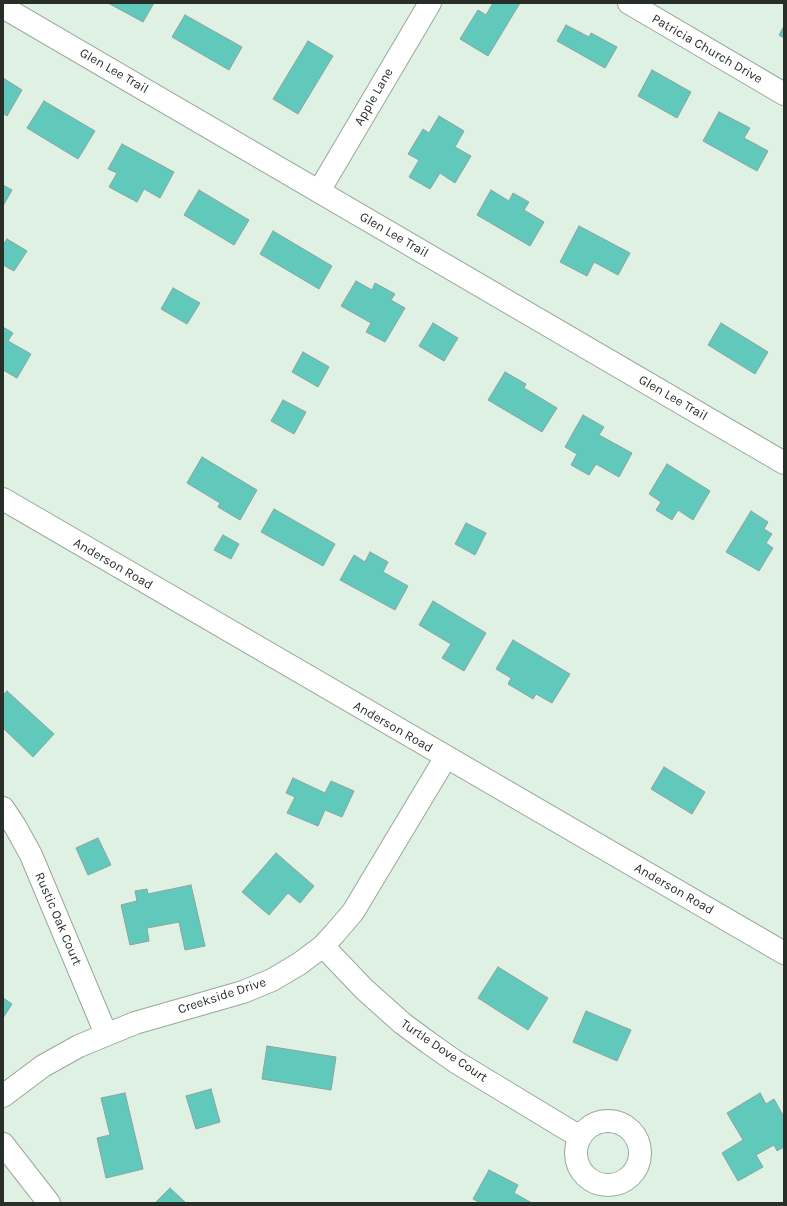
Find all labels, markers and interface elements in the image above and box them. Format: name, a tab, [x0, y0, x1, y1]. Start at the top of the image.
street label: Patricia Church Drive	[649, 11, 765, 87]
street label: Glen Lee Trail	[77, 45, 151, 97]
street label: Apple Lane	[351, 65, 397, 129]
street label: Glen Lee Trail	[357, 209, 431, 261]
street label: Glen Lee Trail	[636, 372, 710, 424]
street label: Anderson Road	[70, 535, 156, 593]
street label: Anderson Road	[350, 698, 436, 756]
street label: Anderson Road	[631, 860, 717, 918]
street label: Rustic Oak Court	[31, 870, 85, 968]
street label: Creekside Drive	[176, 974, 268, 1018]
street label: Turtle Dove Court	[398, 1016, 490, 1086]

